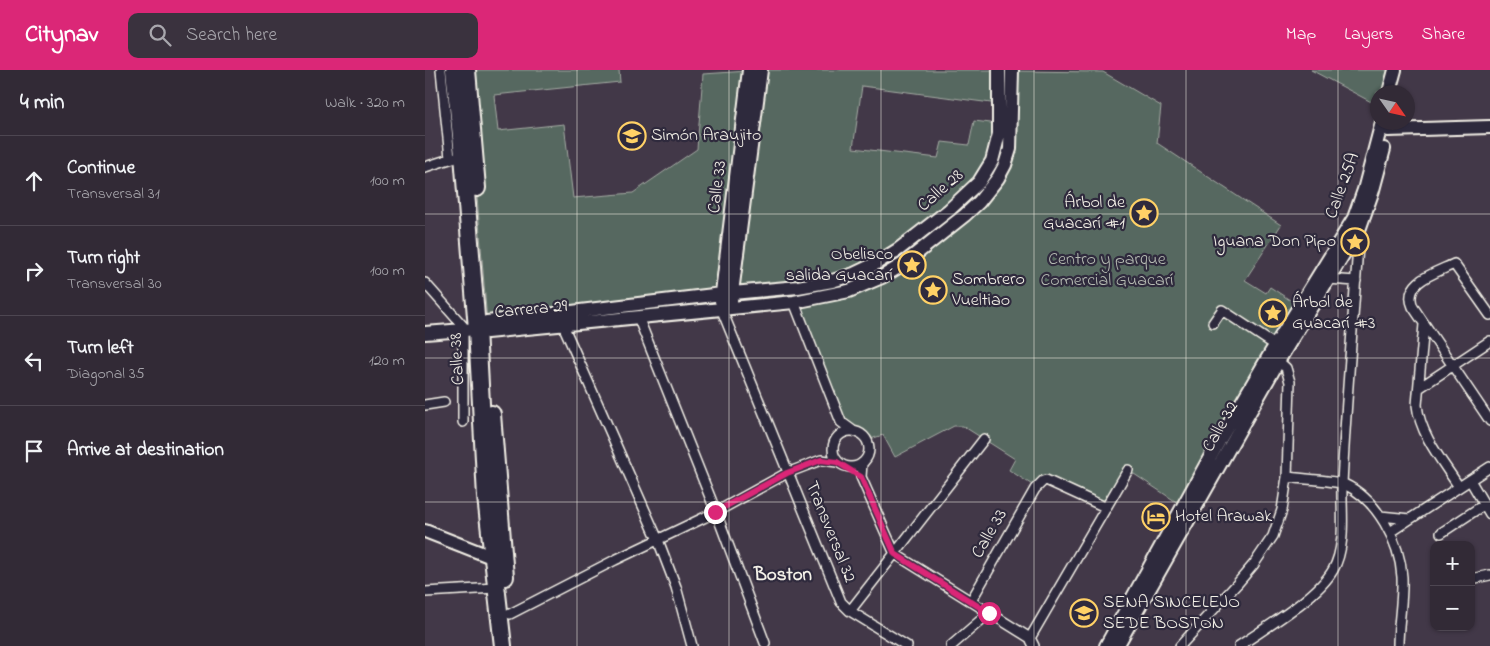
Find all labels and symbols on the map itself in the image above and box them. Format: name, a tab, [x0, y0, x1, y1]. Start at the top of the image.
north arrow	[1370, 85, 1415, 130]
school or university icon: Simón Araujito	[617, 121, 647, 151]
place label: Simón Araujito	[651, 123, 761, 149]
street label: Calle 25A	[1319, 149, 1367, 223]
street label: Calle 33	[702, 159, 734, 215]
street label: Calle 28	[912, 163, 970, 218]
place label: Árbol de Guacarí #1	[1043, 190, 1126, 237]
place icon: Árbol de Guacarí #1	[1129, 198, 1159, 228]
place icon: Iguana Don Pipo	[1340, 227, 1370, 257]
place label: Iguana Don Pipo	[1213, 229, 1336, 256]
place label: Obelisco salida Guacarí	[786, 242, 893, 289]
park label: Centro y parque Comercial Guacarí	[1040, 247, 1174, 294]
place icon: Obelisco salida Guacarí	[897, 250, 927, 280]
place label: Sombrero Vueltiao	[951, 267, 1025, 314]
place icon: Sombrero Vueltiao	[918, 275, 948, 305]
place label: Árbol de Guacarí #3	[1292, 290, 1376, 337]
street label: Carrera 29	[494, 294, 569, 326]
place icon: Árbol de Guacarí #3	[1258, 298, 1288, 328]
street label: Calle 38	[444, 332, 472, 386]
street label: Calle 32	[1196, 397, 1246, 457]
street label: Transversal 32	[798, 477, 862, 587]
route end	[704, 501, 727, 524]
hotel icon: Hotel Arawak	[1141, 502, 1171, 532]
place label: Hotel Arawak	[1175, 504, 1272, 530]
street label: Calle 33	[965, 505, 1015, 563]
district label: Boston	[753, 562, 812, 589]
place label: SENA SINCELEJO SEDE BOSTON	[1103, 590, 1240, 637]
school or university icon: SENA SINCELEJO SEDE BOSTON	[1069, 598, 1099, 628]
route start	[978, 602, 1001, 625]

